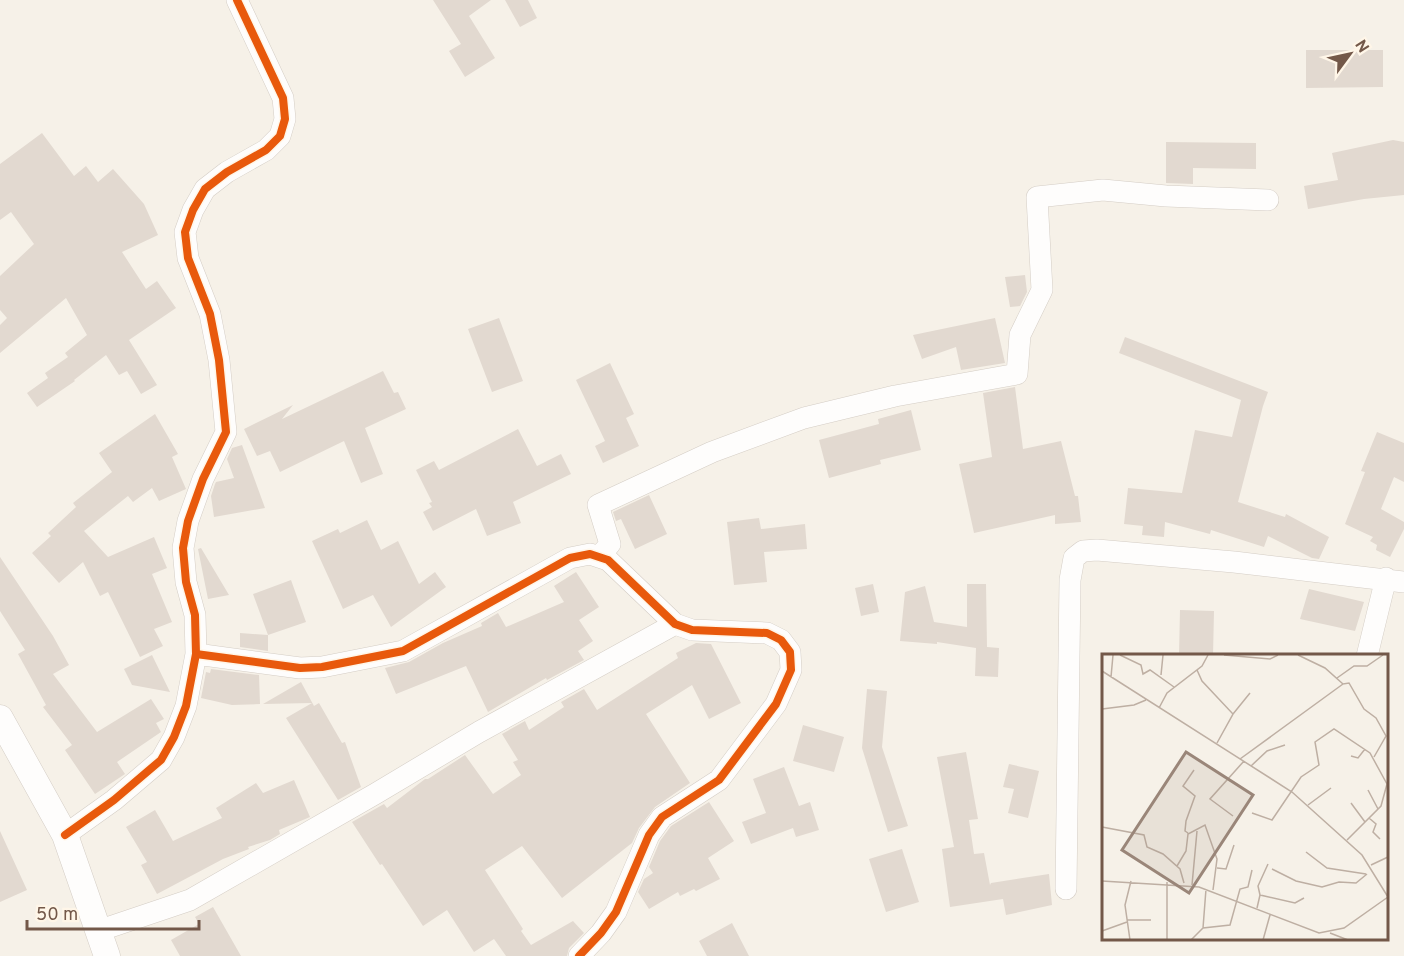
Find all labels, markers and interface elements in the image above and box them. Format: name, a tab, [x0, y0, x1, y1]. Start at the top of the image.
north arrow	[1320, 24, 1380, 84]
text: N	[1349, 37, 1372, 57]
inset map	[1102, 654, 1389, 941]
scale bar	[27, 893, 200, 931]
text: 50 m	[36, 904, 78, 927]

